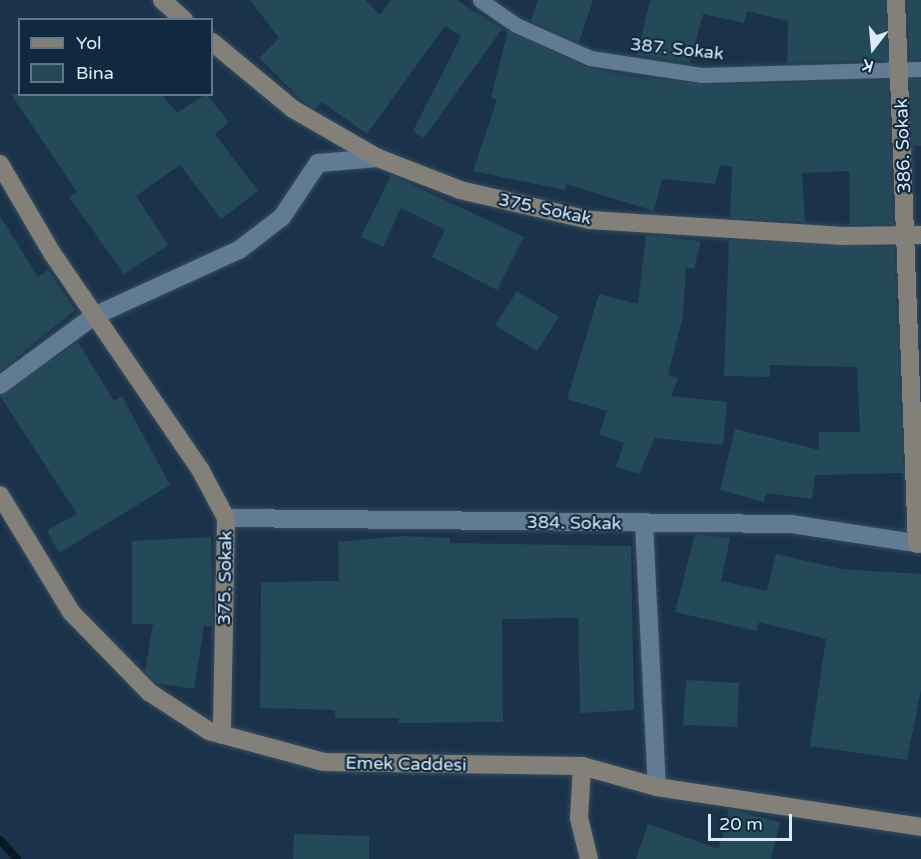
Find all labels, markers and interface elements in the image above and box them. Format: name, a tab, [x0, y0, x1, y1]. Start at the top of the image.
legend	[18, 18, 213, 96]
north arrow	[843, 18, 903, 78]
text: Yol	[76, 32, 102, 54]
street label: 387. Sokak	[629, 33, 725, 65]
text: K	[860, 54, 876, 76]
text: Bina	[76, 62, 114, 84]
street label: 386. Sokak	[891, 98, 915, 194]
street label: 375. Sokak	[496, 189, 594, 229]
street label: 384. Sokak	[526, 511, 622, 535]
street label: 375. Sokak	[213, 530, 237, 626]
street label: Emek Caddesi	[345, 752, 467, 776]
scale bar	[711, 802, 795, 840]
text: 20 m	[719, 813, 763, 835]

